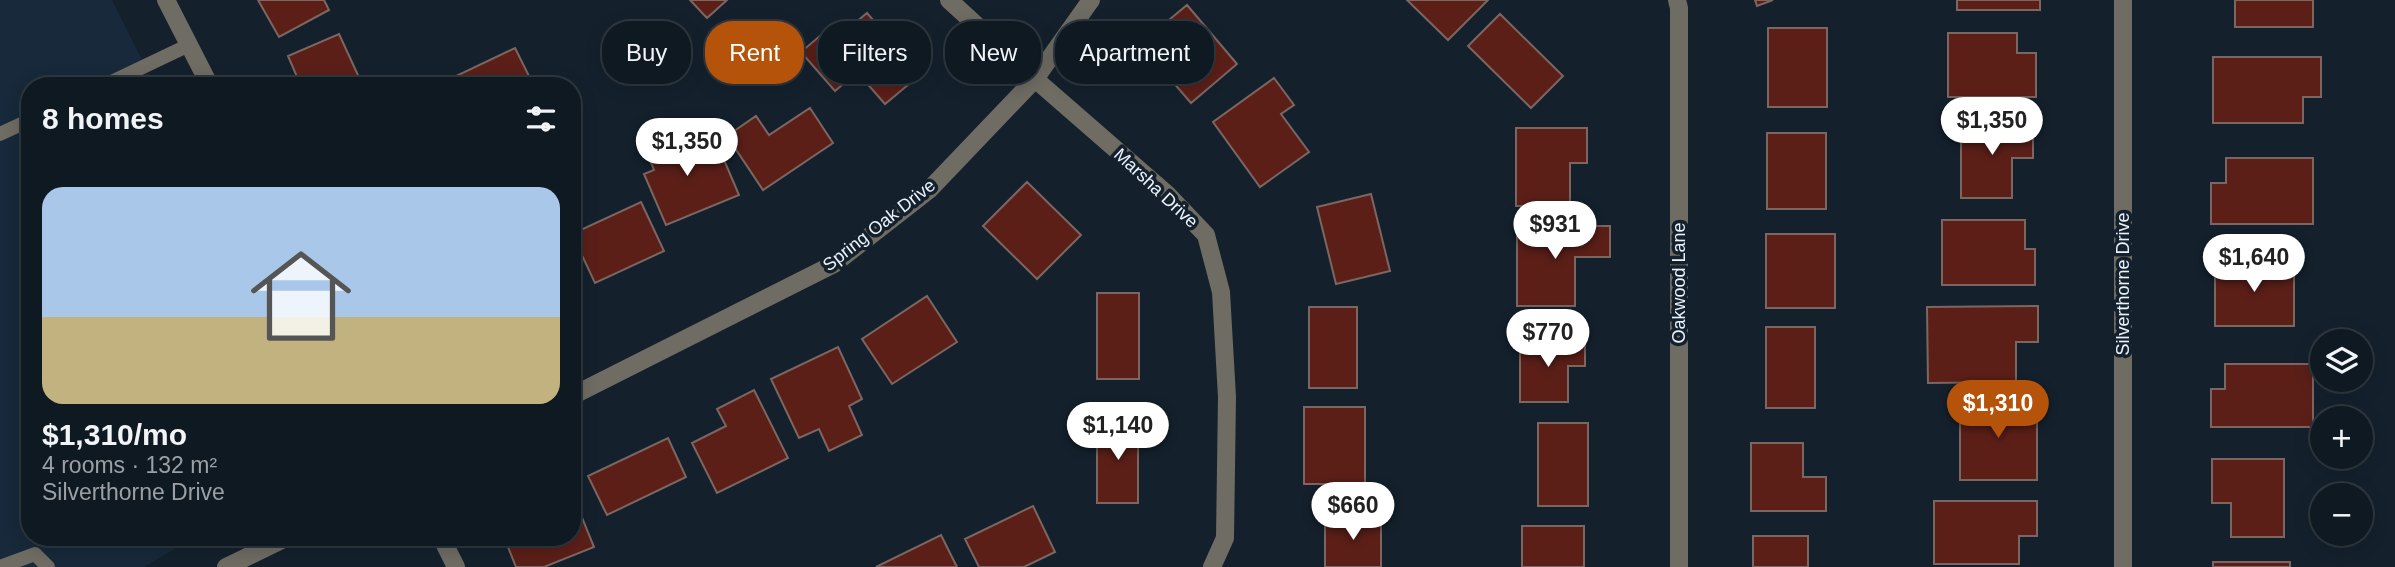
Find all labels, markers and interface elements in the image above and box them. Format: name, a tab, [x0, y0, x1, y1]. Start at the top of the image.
chip: Buy	[602, 21, 691, 84]
chip: Rent	[705, 21, 804, 84]
chip: Filters	[818, 21, 931, 84]
chip: New	[945, 21, 1041, 84]
chip: Apartment	[1055, 21, 1214, 84]
pin: $1,350	[1935, 97, 2049, 157]
icon: filters	[522, 100, 560, 138]
text: 8 homes	[42, 102, 164, 135]
text: $1,350	[1957, 107, 2027, 133]
pin: $1,350	[630, 118, 744, 178]
text: $1,350	[652, 128, 722, 154]
street label: Marsha Drive	[1110, 144, 1202, 232]
street label: Spring Oak Drive	[819, 175, 939, 275]
pin: $931	[1514, 202, 1596, 261]
text: $931	[1529, 211, 1581, 237]
street label: Silverthorne Drive	[2113, 212, 2133, 356]
street label: Oakwood Lane	[1669, 222, 1689, 344]
icon: home	[238, 233, 364, 359]
pin: $1,640	[2197, 234, 2311, 294]
text: $1,640	[2219, 244, 2289, 270]
pin: $770	[1507, 310, 1589, 369]
text: $770	[1522, 319, 1574, 345]
map controls	[2310, 329, 2373, 546]
button: layers	[2310, 329, 2373, 392]
pin: $1,310	[1941, 380, 2055, 440]
text: $1,310	[1963, 390, 2033, 416]
pin: $1,140	[1061, 402, 1175, 462]
button: +	[2310, 406, 2373, 469]
text: $1,140	[1083, 412, 1153, 438]
text: $1,310/mo	[42, 418, 187, 451]
text: 4 rooms · 132 m²	[42, 452, 217, 478]
text: Silverthorne Drive	[42, 479, 225, 505]
pin: $660	[1312, 482, 1394, 542]
button: −	[2310, 483, 2373, 546]
text: $660	[1327, 492, 1379, 518]

